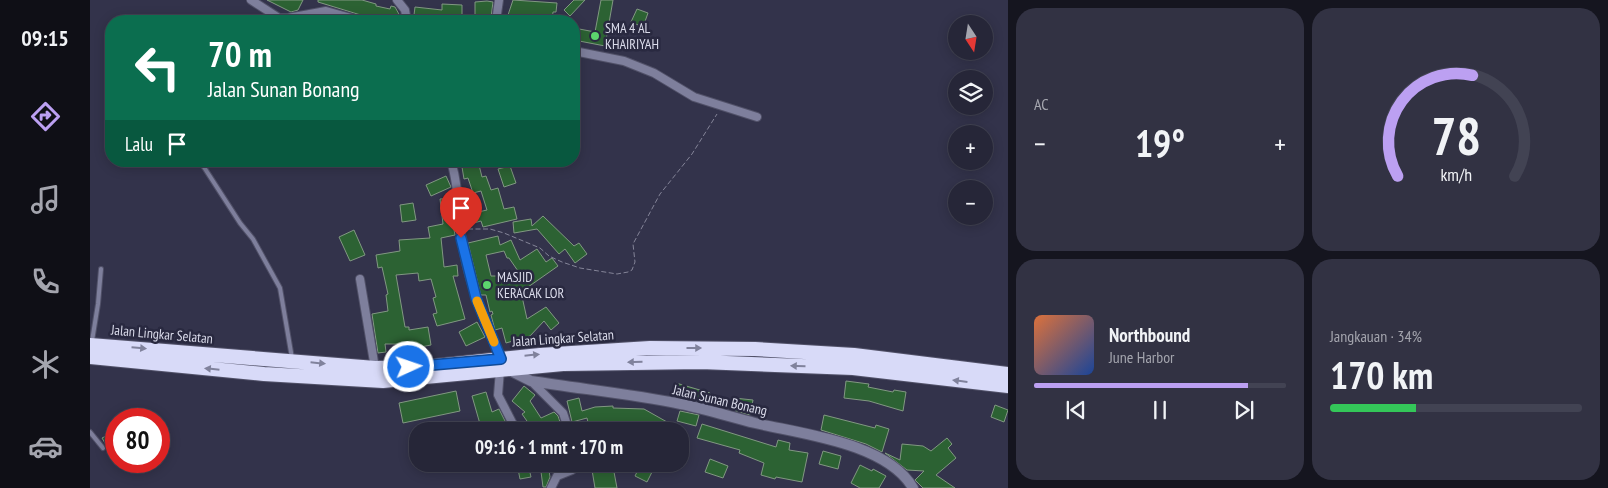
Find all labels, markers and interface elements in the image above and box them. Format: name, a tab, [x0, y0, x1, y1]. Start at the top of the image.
north arrow	[948, 15, 992, 60]
map controls	[948, 15, 993, 225]
place label: SMA 4 AL KHAIRIYAH	[605, 19, 659, 53]
text: 09:15	[21, 24, 69, 52]
marker: SMA 4 AL KHAIRIYAH	[589, 30, 601, 42]
text: 70 m	[208, 31, 272, 77]
icon: left	[125, 35, 190, 100]
button: layers	[948, 70, 993, 115]
text: Jalan Sunan Bonang	[208, 75, 360, 103]
text: AC	[1034, 94, 1049, 114]
icon: directions	[28, 99, 63, 134]
text: 78	[1431, 102, 1481, 169]
text: 19°	[1135, 118, 1185, 167]
button: +	[948, 125, 993, 170]
text: −	[1034, 125, 1046, 162]
text: +	[1274, 125, 1286, 162]
icon: arrive	[163, 130, 191, 158]
text: Lalu	[125, 132, 153, 156]
text: km/h	[1440, 163, 1472, 186]
button: −	[948, 180, 993, 225]
icon: music	[28, 182, 63, 217]
pin	[440, 187, 482, 238]
icon: arrive	[447, 194, 475, 222]
icon: phone	[28, 264, 63, 299]
place label: MASJID KERACAK LOR	[497, 268, 565, 302]
marker: MASJID KERACAK LOR	[481, 279, 493, 291]
street label: Jalan Lingkar Selatan	[109, 320, 214, 347]
text: Northbound	[1109, 323, 1190, 347]
street label: Jalan Lingkar Selatan	[510, 325, 615, 351]
text: Jangkauan · 34%	[1330, 326, 1422, 346]
position arrow	[382, 340, 434, 392]
one-way arrow	[687, 344, 703, 352]
one-way arrow	[131, 345, 147, 353]
icon: climate	[28, 347, 63, 382]
text: June Harbor	[1109, 347, 1174, 367]
text: 170 km	[1330, 350, 1433, 399]
one-way arrow	[524, 351, 540, 359]
one-way arrow	[627, 358, 643, 366]
one-way arrow	[310, 359, 326, 367]
one-way arrow	[790, 362, 806, 370]
one-way arrow	[203, 364, 219, 372]
one-way arrow	[951, 377, 967, 385]
street label: Jalan Sunan Bonang	[670, 380, 769, 420]
icon: previous	[1062, 396, 1090, 424]
icon: pause	[1146, 396, 1174, 424]
icon: next	[1230, 396, 1258, 424]
speed limit sign: 80	[105, 408, 170, 473]
icon: car	[28, 429, 63, 464]
text: 09:16 · 1 mnt · 170 m	[475, 435, 623, 459]

